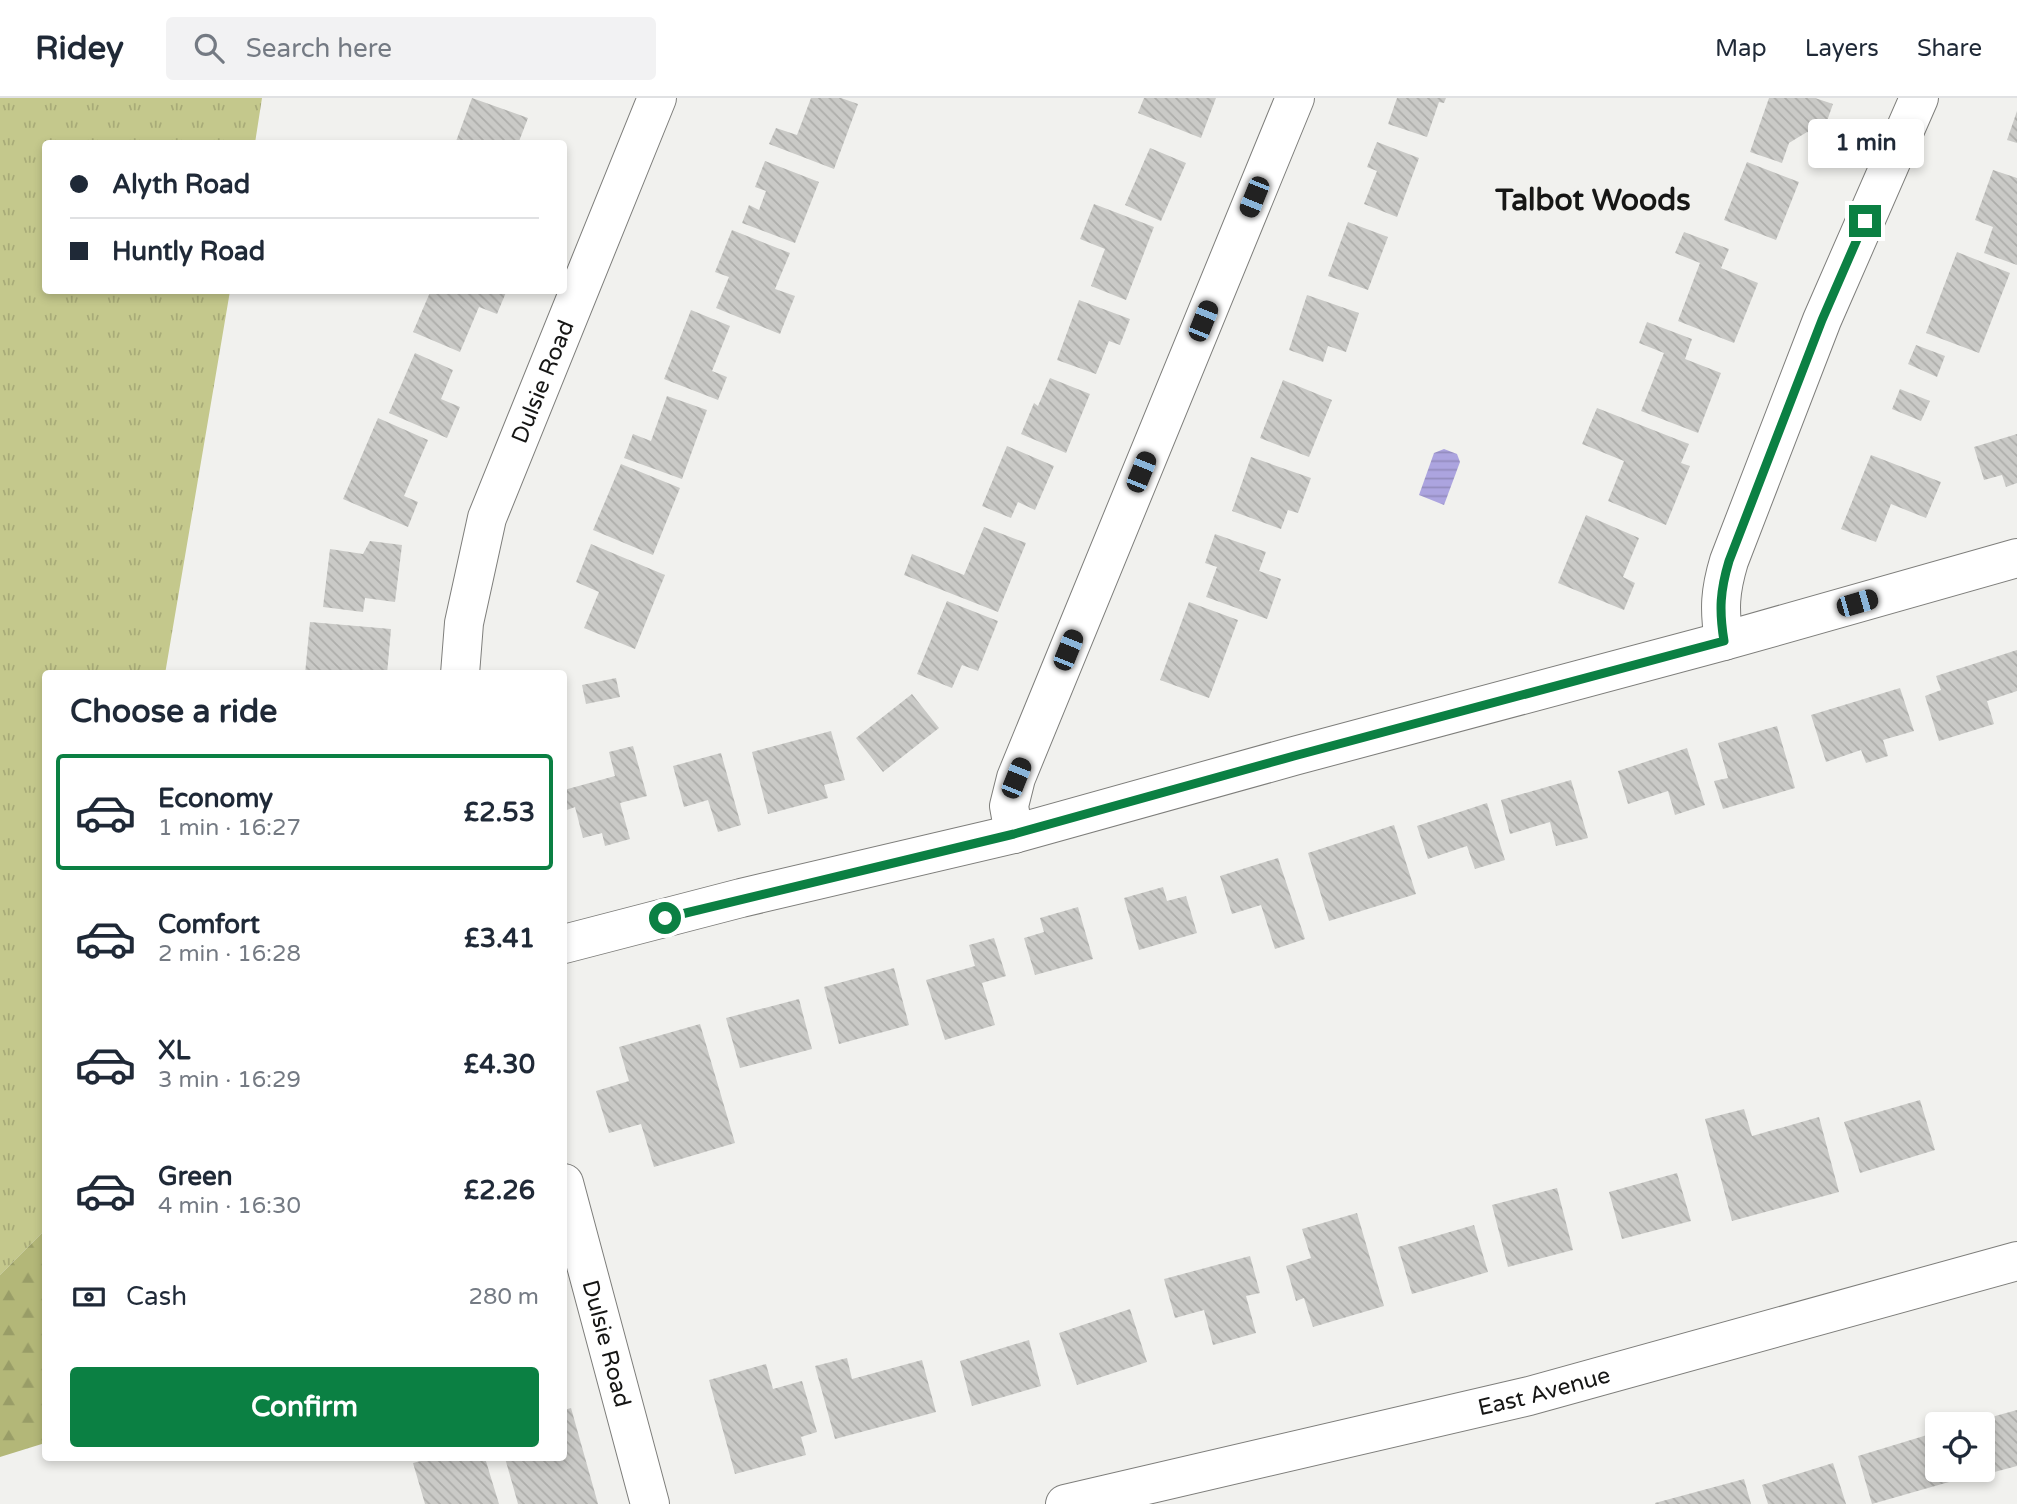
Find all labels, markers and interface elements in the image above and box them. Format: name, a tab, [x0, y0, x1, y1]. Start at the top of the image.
search box	[166, 17, 656, 80]
text: Ridey	[35, 29, 124, 68]
icon: search	[190, 29, 228, 67]
text: Search here	[246, 33, 392, 64]
text: Map	[1715, 34, 1767, 63]
text: Layers	[1805, 34, 1879, 63]
text: Share	[1917, 34, 1982, 63]
callout: 1 min	[1807, 120, 1923, 169]
text: 1 min	[1835, 129, 1897, 157]
text: Alyth Road	[112, 169, 250, 200]
car	[1237, 174, 1272, 220]
district label: Talbot Woods	[1494, 182, 1691, 219]
route end	[1849, 205, 1881, 237]
text: Huntly Road	[112, 236, 265, 267]
car	[1186, 298, 1221, 344]
street label: Dulsie Road	[506, 316, 581, 448]
car	[1124, 449, 1159, 495]
car	[1834, 587, 1881, 619]
car	[1051, 627, 1086, 673]
text: Choose a ride	[70, 693, 277, 731]
car	[999, 755, 1034, 801]
icon: car	[74, 781, 137, 844]
text: Economy	[158, 783, 273, 814]
text: £2.53	[464, 797, 535, 828]
text: 1 min · 16:27	[158, 814, 301, 842]
route start	[649, 902, 681, 934]
icon: car	[74, 907, 137, 970]
text: Comfort	[158, 909, 260, 940]
text: £3.41	[464, 923, 535, 954]
text: 2 min · 16:28	[158, 940, 301, 968]
icon: car	[74, 1033, 137, 1096]
text: XL	[158, 1035, 190, 1066]
text: £4.30	[464, 1049, 535, 1080]
text: 3 min · 16:29	[158, 1066, 301, 1094]
icon: car	[74, 1159, 137, 1222]
text: Green	[158, 1161, 233, 1192]
text: £2.26	[464, 1175, 535, 1206]
text: 4 min · 16:30	[158, 1192, 301, 1220]
street label: Dulsie Road	[576, 1277, 636, 1410]
icon: cash	[70, 1278, 108, 1316]
text: Cash	[126, 1281, 187, 1312]
text: 280 m	[469, 1283, 539, 1311]
street label: East Avenue	[1475, 1361, 1613, 1422]
button: Confirm	[70, 1367, 539, 1447]
map controls	[1925, 1412, 1995, 1482]
button: locate	[1925, 1412, 1995, 1482]

